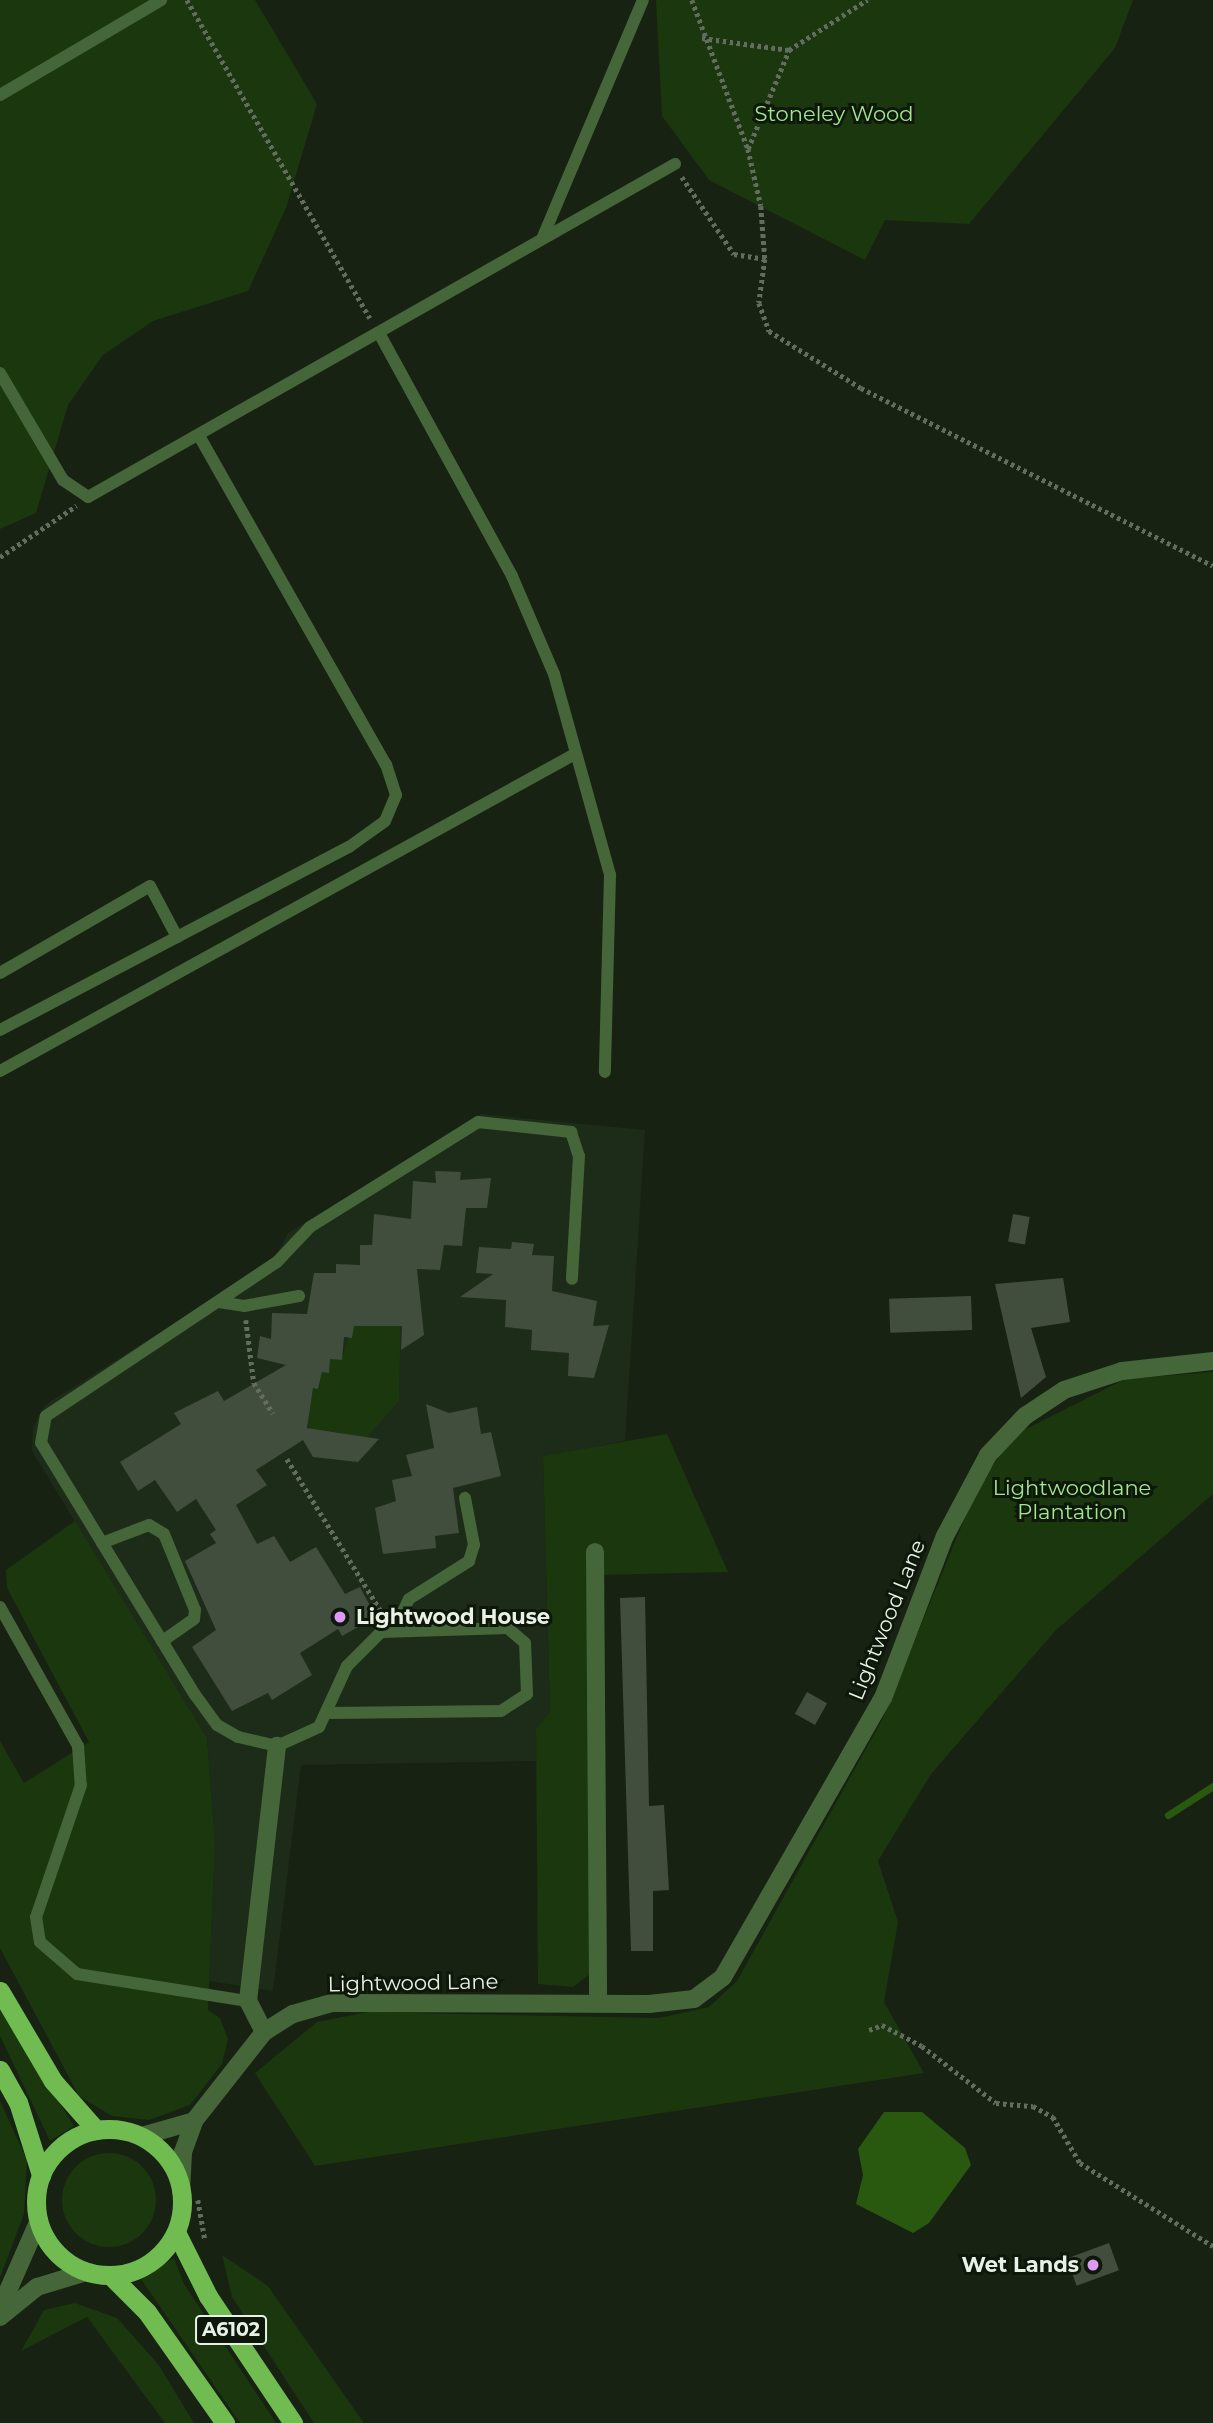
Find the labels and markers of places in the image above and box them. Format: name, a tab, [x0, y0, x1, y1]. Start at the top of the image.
place label: Lightwood House	[356, 1604, 550, 1630]
marker: Lightwood House	[330, 1607, 350, 1627]
place label: Wet Lands	[961, 2252, 1079, 2278]
marker: Wet Lands	[1085, 2257, 1101, 2273]

